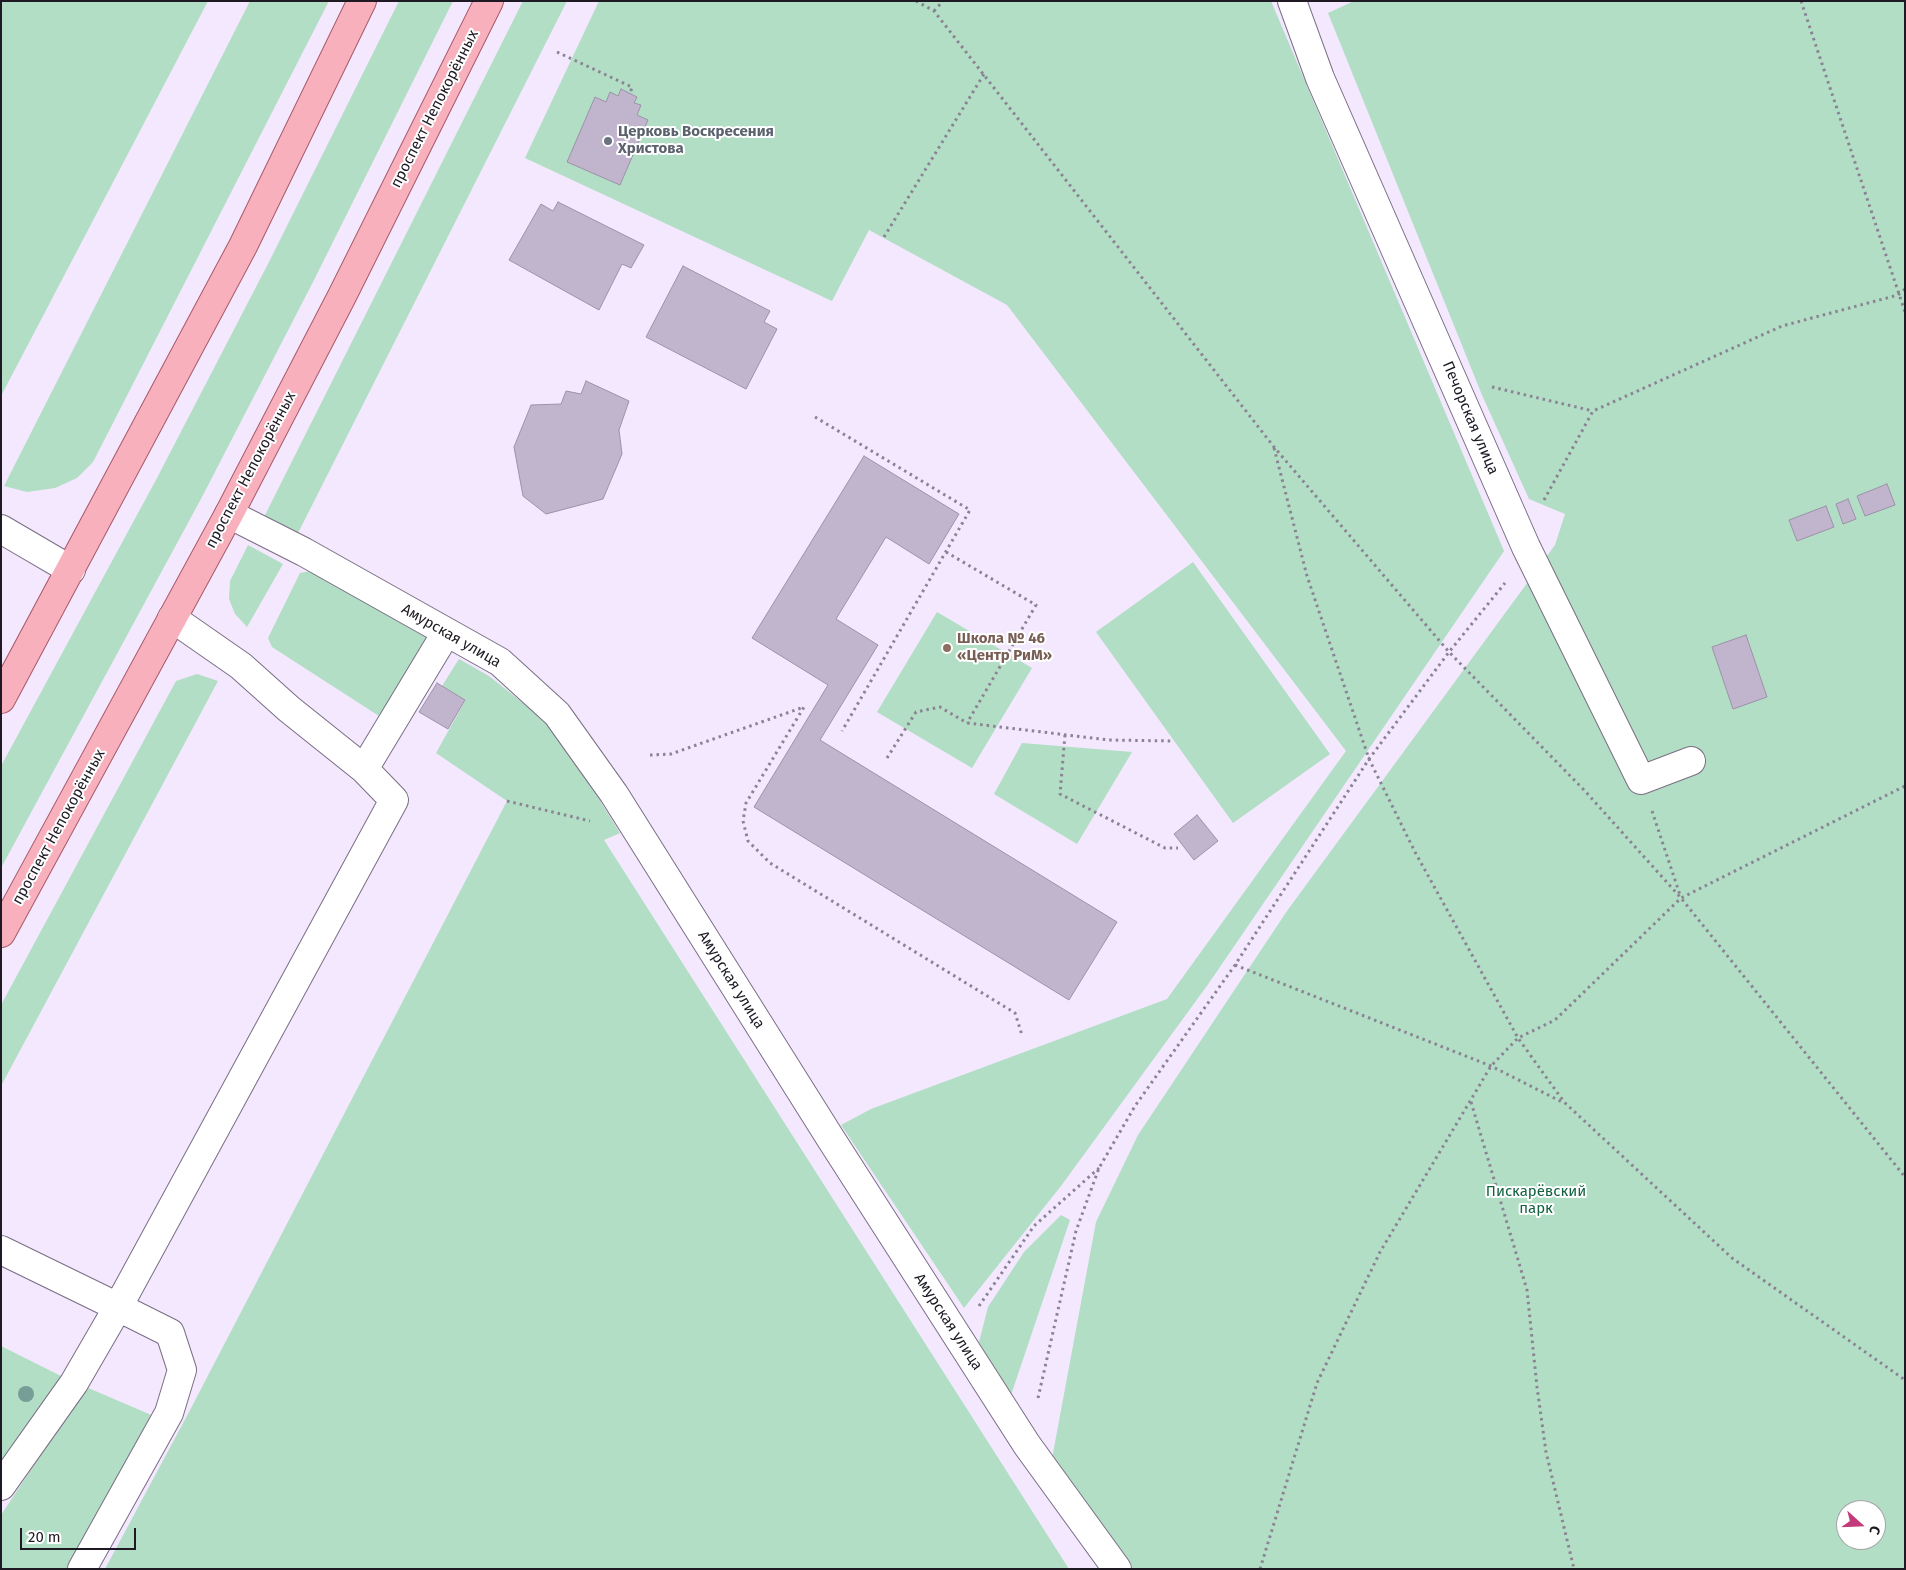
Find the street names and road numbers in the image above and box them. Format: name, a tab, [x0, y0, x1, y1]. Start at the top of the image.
street label: проспект Непокорённых	[387, 27, 483, 191]
street label: Печорская улица	[1438, 359, 1502, 477]
street label: проспект Непокорённых	[202, 389, 300, 551]
street label: Амурская улица	[398, 600, 504, 672]
street label: проспект Непокорённых	[9, 746, 109, 908]
street label: Амурская улица	[694, 928, 768, 1032]
street label: Амурская улица	[910, 1270, 986, 1374]

